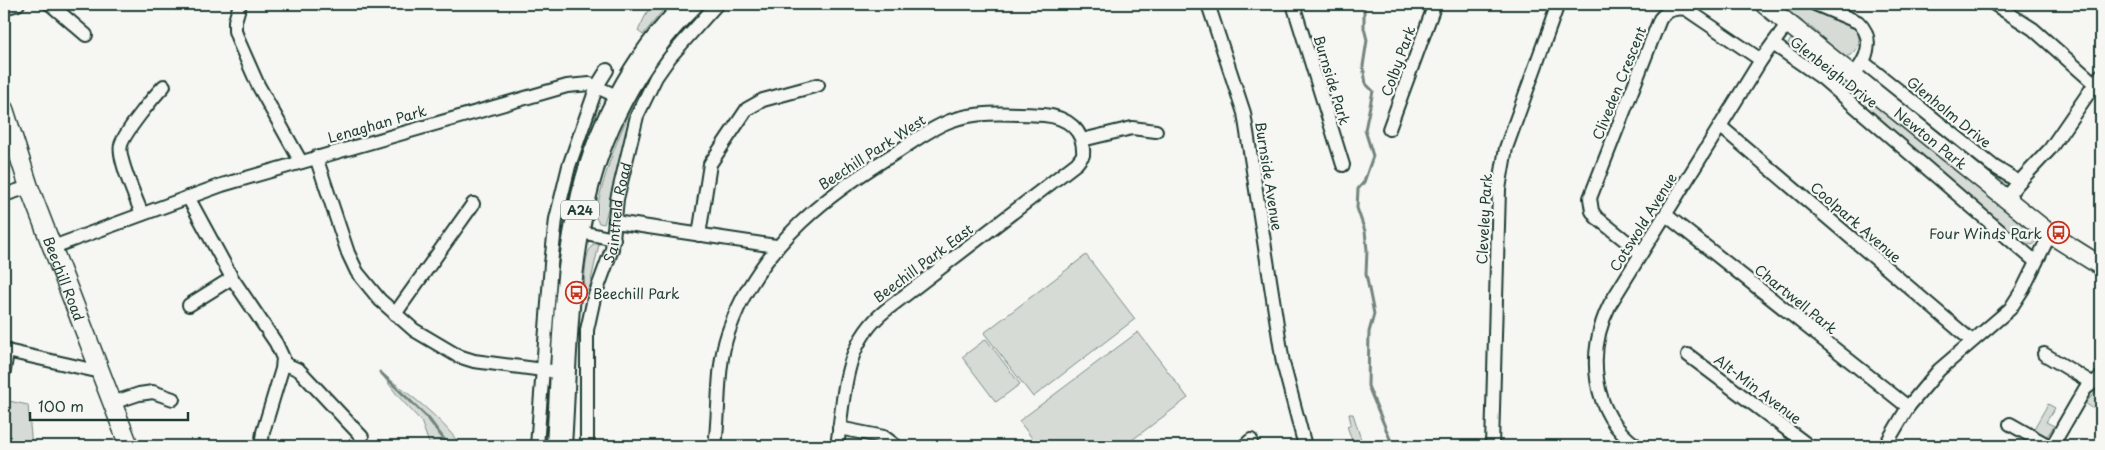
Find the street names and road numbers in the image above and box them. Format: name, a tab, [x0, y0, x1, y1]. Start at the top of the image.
street label: Colby Park	[1376, 22, 1421, 99]
street label: Cliveden Crescent	[1587, 23, 1651, 143]
street label: Glenbeigh Drive	[1786, 31, 1882, 113]
street label: Burnside Park	[1308, 32, 1356, 128]
street label: Glenholm Drive	[1902, 71, 1996, 153]
street label: Lenaghan Park	[325, 100, 429, 148]
street label: Newton Park	[1890, 102, 1972, 174]
street label: Beechill Park West	[814, 109, 930, 195]
street label: Burnside Avenue	[1250, 120, 1288, 233]
street label: Saintfield Road	[597, 160, 636, 266]
street label: Cotswold Avenue	[1604, 168, 1682, 276]
street label: Cleveley Park	[1471, 173, 1497, 265]
street label: Coolpark Avenue	[1806, 177, 1906, 268]
road number: A24	[561, 200, 599, 220]
street label: Beechill Park East	[869, 218, 977, 307]
street label: Beechill Road	[39, 233, 90, 324]
street label: Chartwell Park	[1750, 259, 1842, 339]
street label: Alt-Min Avenue	[1710, 349, 1806, 429]

